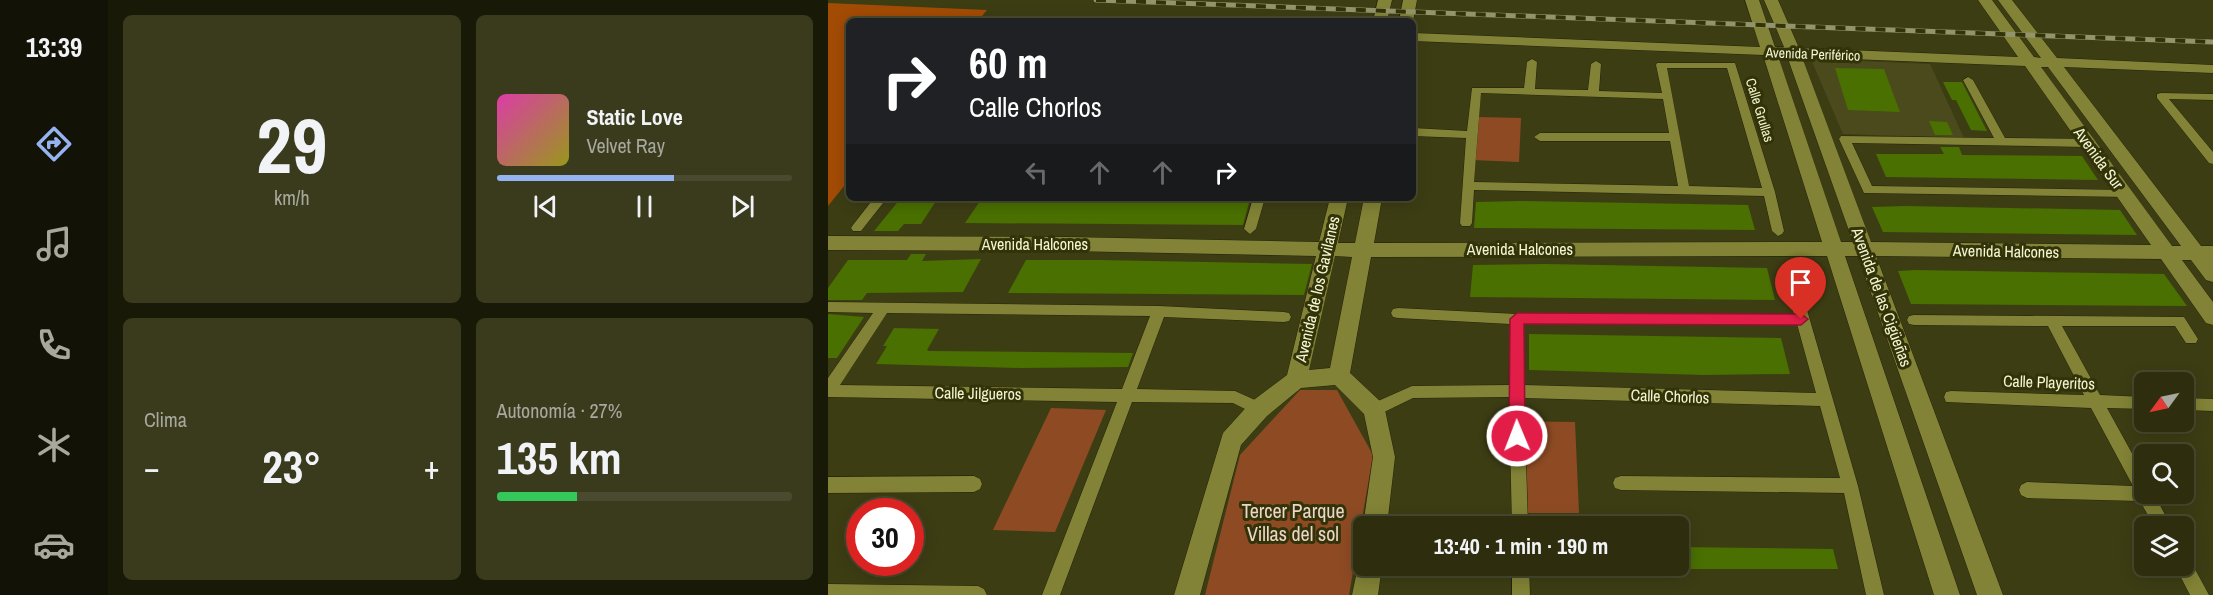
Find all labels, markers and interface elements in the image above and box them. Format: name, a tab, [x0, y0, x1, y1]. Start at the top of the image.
text: 13:39	[26, 29, 82, 65]
text: 60 m	[969, 35, 1048, 91]
icon: right	[870, 42, 948, 120]
street label: Avenida Periférico	[1764, 43, 1861, 65]
street label: Calle Grullas	[1742, 76, 1778, 144]
text: Calle Chorlos	[969, 89, 1102, 125]
text: 29	[256, 92, 327, 197]
text: Static Love	[587, 102, 683, 132]
street label: Avenida Sur	[2068, 122, 2129, 194]
icon: directions	[33, 123, 75, 165]
text: Velvet Ray	[587, 132, 665, 159]
icon: left	[1020, 156, 1053, 189]
icon: ahead	[1083, 156, 1116, 189]
icon: ahead	[1146, 156, 1179, 189]
icon: right	[1209, 156, 1242, 189]
text: km/h	[274, 184, 310, 211]
icon: previous	[529, 190, 562, 223]
icon: pause	[628, 190, 661, 223]
icon: next	[726, 190, 759, 223]
street label: Avenida de los Gavilanes	[1289, 214, 1345, 365]
icon: music	[33, 223, 75, 265]
street label: Avenida de las Cigüeñas	[1846, 224, 1917, 370]
street label: Avenida Halcones	[981, 233, 1088, 255]
street label: Avenida Halcones	[1466, 238, 1573, 260]
street label: Avenida Halcones	[1952, 239, 2059, 263]
pin	[1775, 257, 1826, 319]
icon: arrive	[1784, 266, 1817, 299]
icon: phone	[33, 324, 75, 366]
street label: Calle Playeritos	[2003, 369, 2095, 395]
north arrow	[2134, 372, 2194, 432]
map controls	[2134, 372, 2194, 576]
street label: Calle Jilgueros	[934, 381, 1022, 405]
street label: Calle Chorlos	[1630, 384, 1710, 408]
text: Autonomía · 27%	[497, 397, 622, 424]
position arrow	[1485, 404, 1549, 468]
text: Clima	[144, 406, 187, 433]
icon: climate	[33, 424, 75, 466]
text: 135 km	[497, 427, 622, 488]
text: 23°	[262, 436, 321, 497]
button: search	[2134, 444, 2194, 504]
text: −	[144, 445, 160, 489]
text: +	[424, 445, 439, 489]
park label: Tercer Parque Villas del sol	[1242, 497, 1345, 547]
speed limit sign: 30	[846, 498, 924, 576]
button: layers	[2134, 516, 2194, 576]
icon: car	[33, 524, 75, 566]
text: 13:40 · 1 min · 190 m	[1434, 531, 1608, 561]

